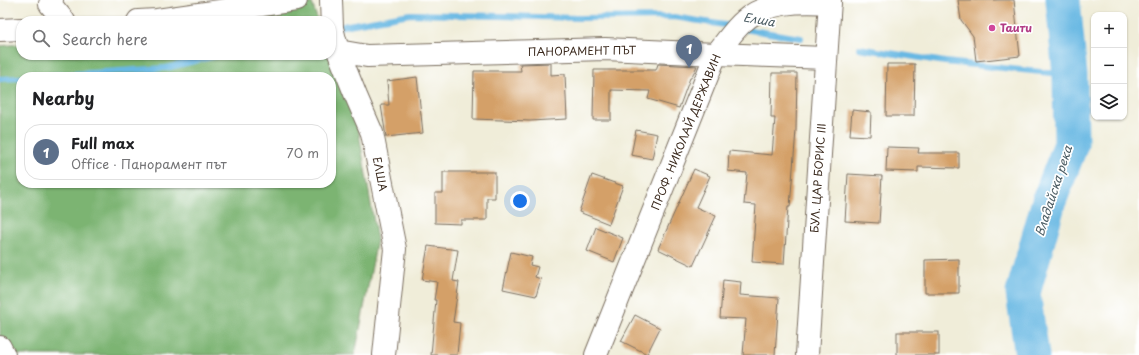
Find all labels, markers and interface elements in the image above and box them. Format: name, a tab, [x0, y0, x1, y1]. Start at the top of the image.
water label: Елша	[742, 7, 777, 31]
map controls	[1091, 12, 1127, 120]
button: +	[1091, 12, 1127, 48]
search box	[16, 16, 336, 60]
place label: Таити	[1000, 19, 1032, 36]
marker: Таити	[987, 23, 997, 33]
icon: search	[30, 27, 52, 49]
text: Search here	[62, 27, 148, 50]
pin: 1	[676, 35, 702, 68]
street label: ПАНОРАМЕНТ ПЪТ	[528, 41, 637, 60]
button: −	[1091, 48, 1127, 84]
street label: ПРОФ. НИКОЛАЙ ДЕРЖАВИН	[646, 51, 725, 212]
button: layers	[1091, 84, 1127, 120]
text: Nearby	[32, 85, 94, 111]
street label: БУЛ. ЦАР БОРИС III	[805, 123, 830, 233]
text: Full max	[71, 131, 134, 154]
text: 1	[43, 143, 49, 162]
text: 70 m	[286, 143, 319, 162]
water label: Владайска река	[1030, 143, 1076, 238]
text: Office · Панорамент път	[71, 154, 227, 173]
street label: ЕЛША	[369, 155, 392, 193]
your location	[510, 191, 530, 211]

